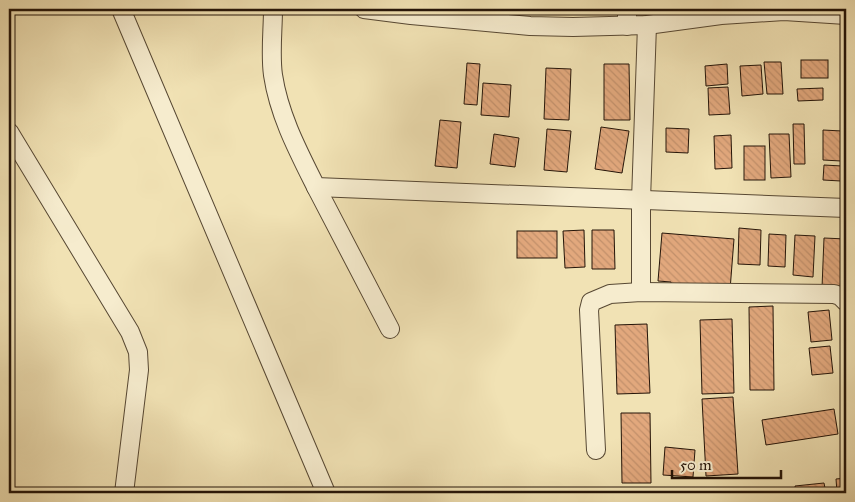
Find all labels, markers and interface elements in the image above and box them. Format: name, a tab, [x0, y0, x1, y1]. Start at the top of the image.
scale bar	[672, 447, 781, 479]
text: 50 m	[680, 456, 712, 474]

